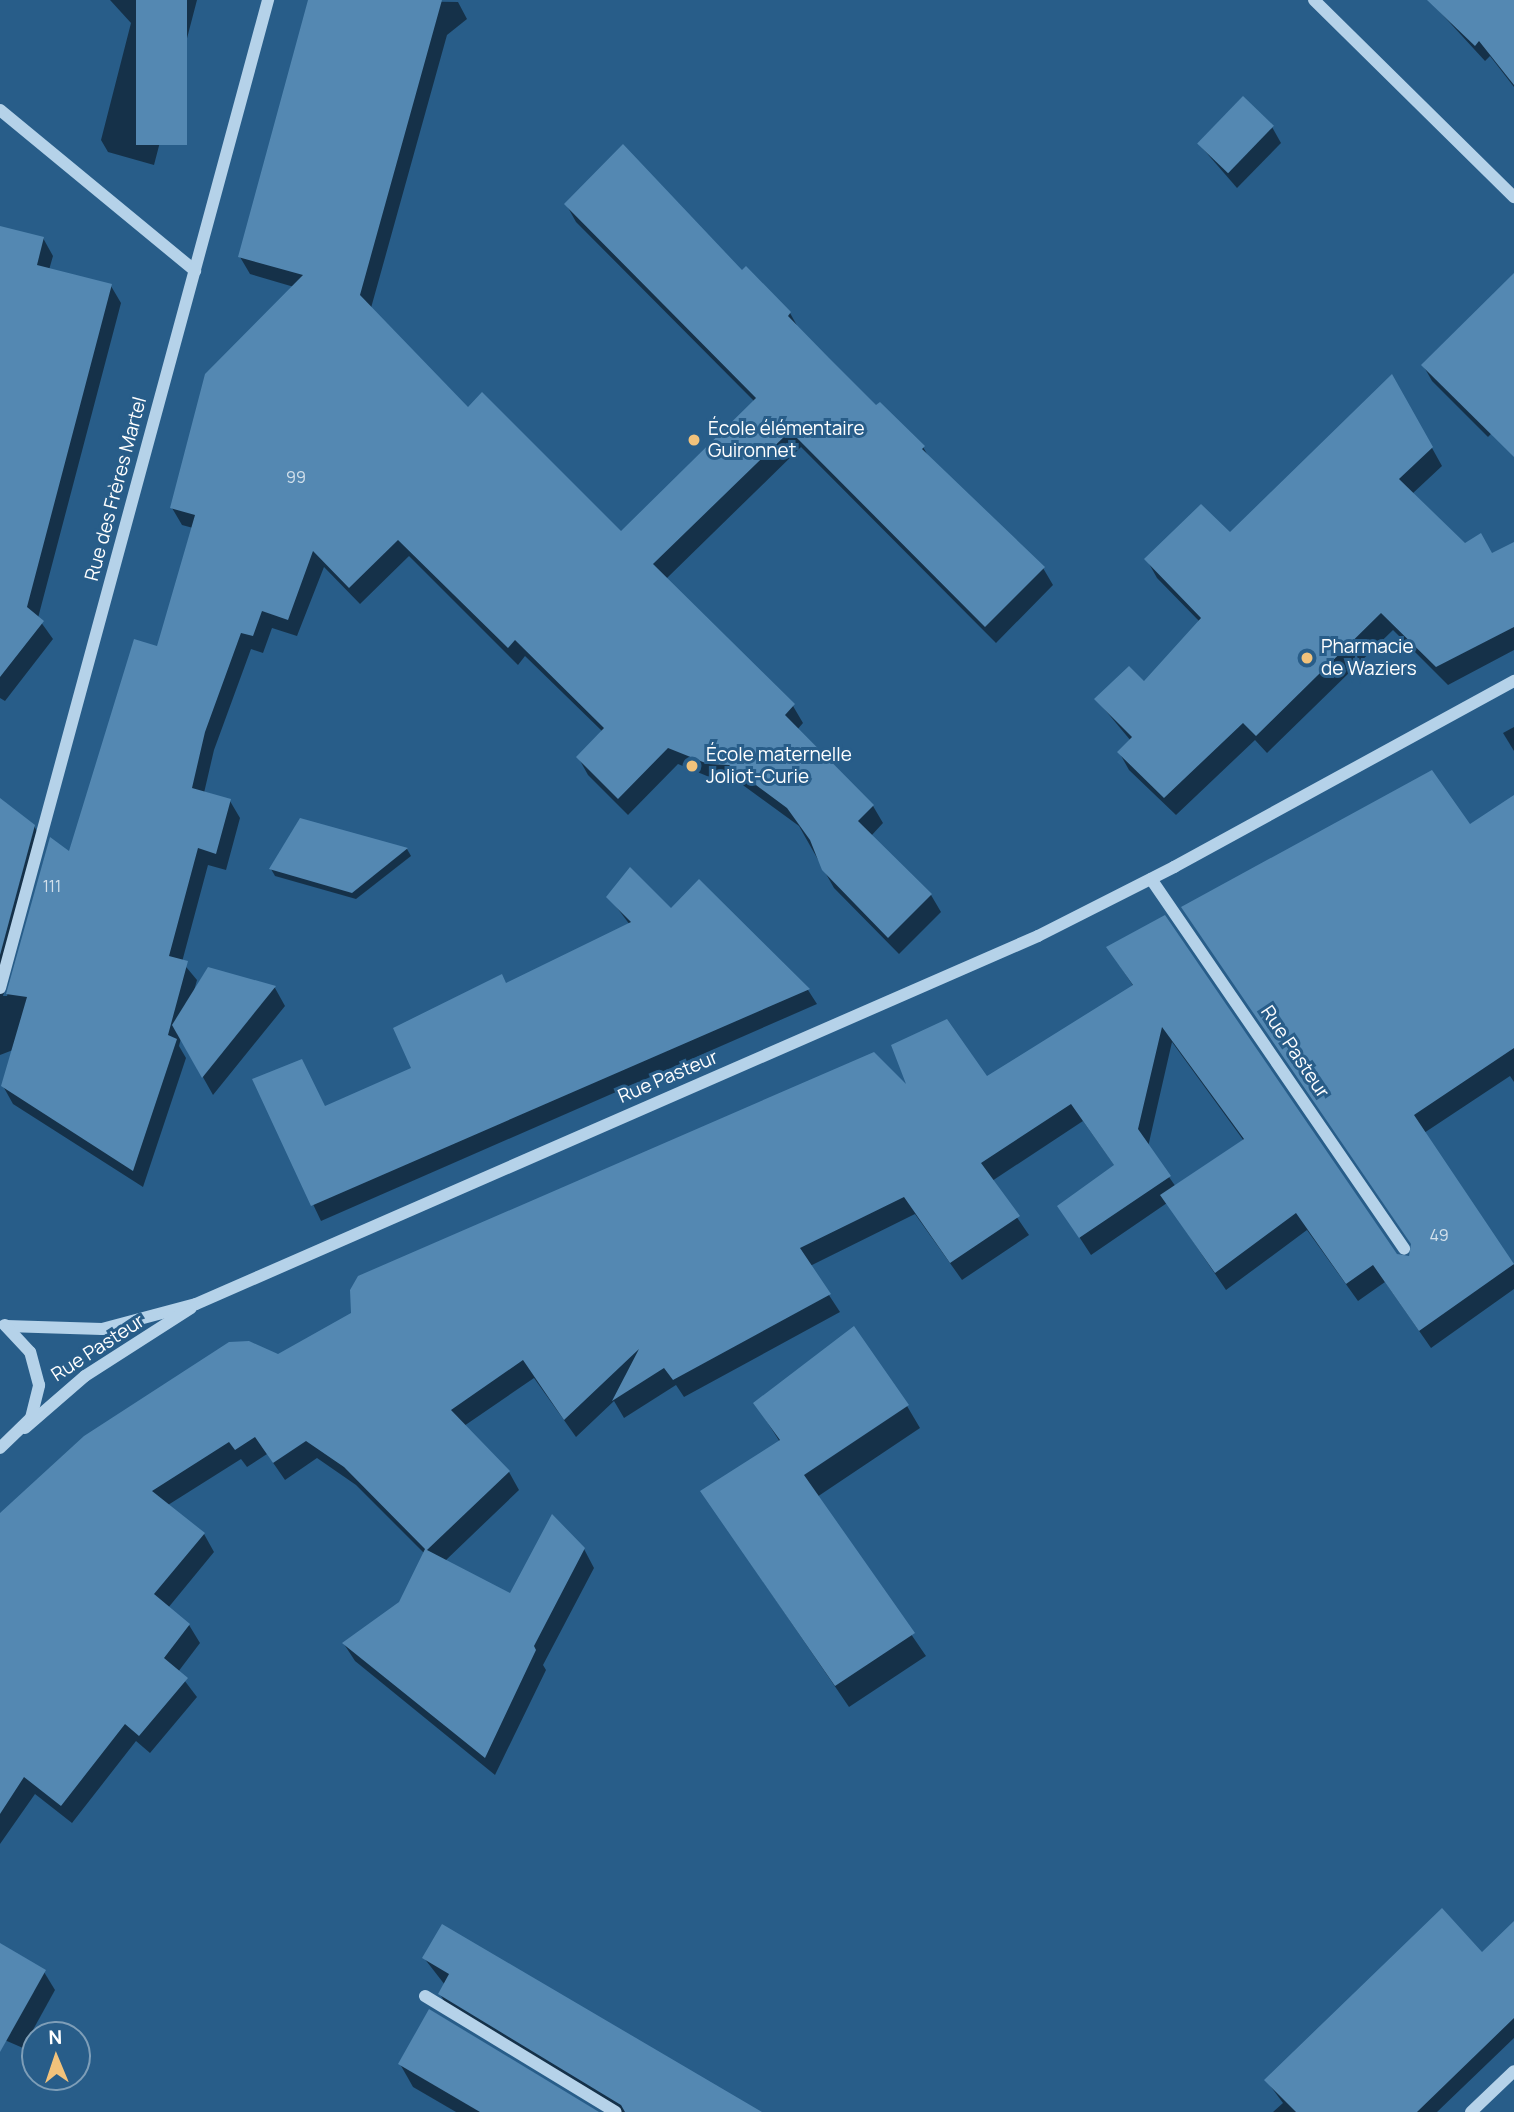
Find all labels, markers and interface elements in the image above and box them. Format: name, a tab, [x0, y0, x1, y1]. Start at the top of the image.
street label: Rue des Frères Martel	[80, 395, 152, 583]
place label: École élémentaire Guironnet	[708, 418, 865, 462]
marker: École élémentaire Guironnet	[686, 432, 702, 448]
house number: 99	[286, 467, 306, 487]
place label: Pharmacie de Waziers	[1321, 636, 1417, 680]
marker: Pharmacie de Waziers	[1299, 650, 1315, 666]
place label: École maternelle Joliot-Curie	[706, 744, 852, 788]
marker: École maternelle Joliot-Curie	[684, 758, 700, 774]
house number: 111	[43, 876, 61, 896]
street label: Rue Pasteur	[1256, 1002, 1334, 1102]
street label: Rue Pasteur	[615, 1046, 721, 1108]
house number: 49	[1429, 1225, 1449, 1245]
street label: Rue Pasteur	[47, 1310, 149, 1386]
north arrow	[21, 2021, 91, 2091]
text: N	[48, 2024, 63, 2050]

